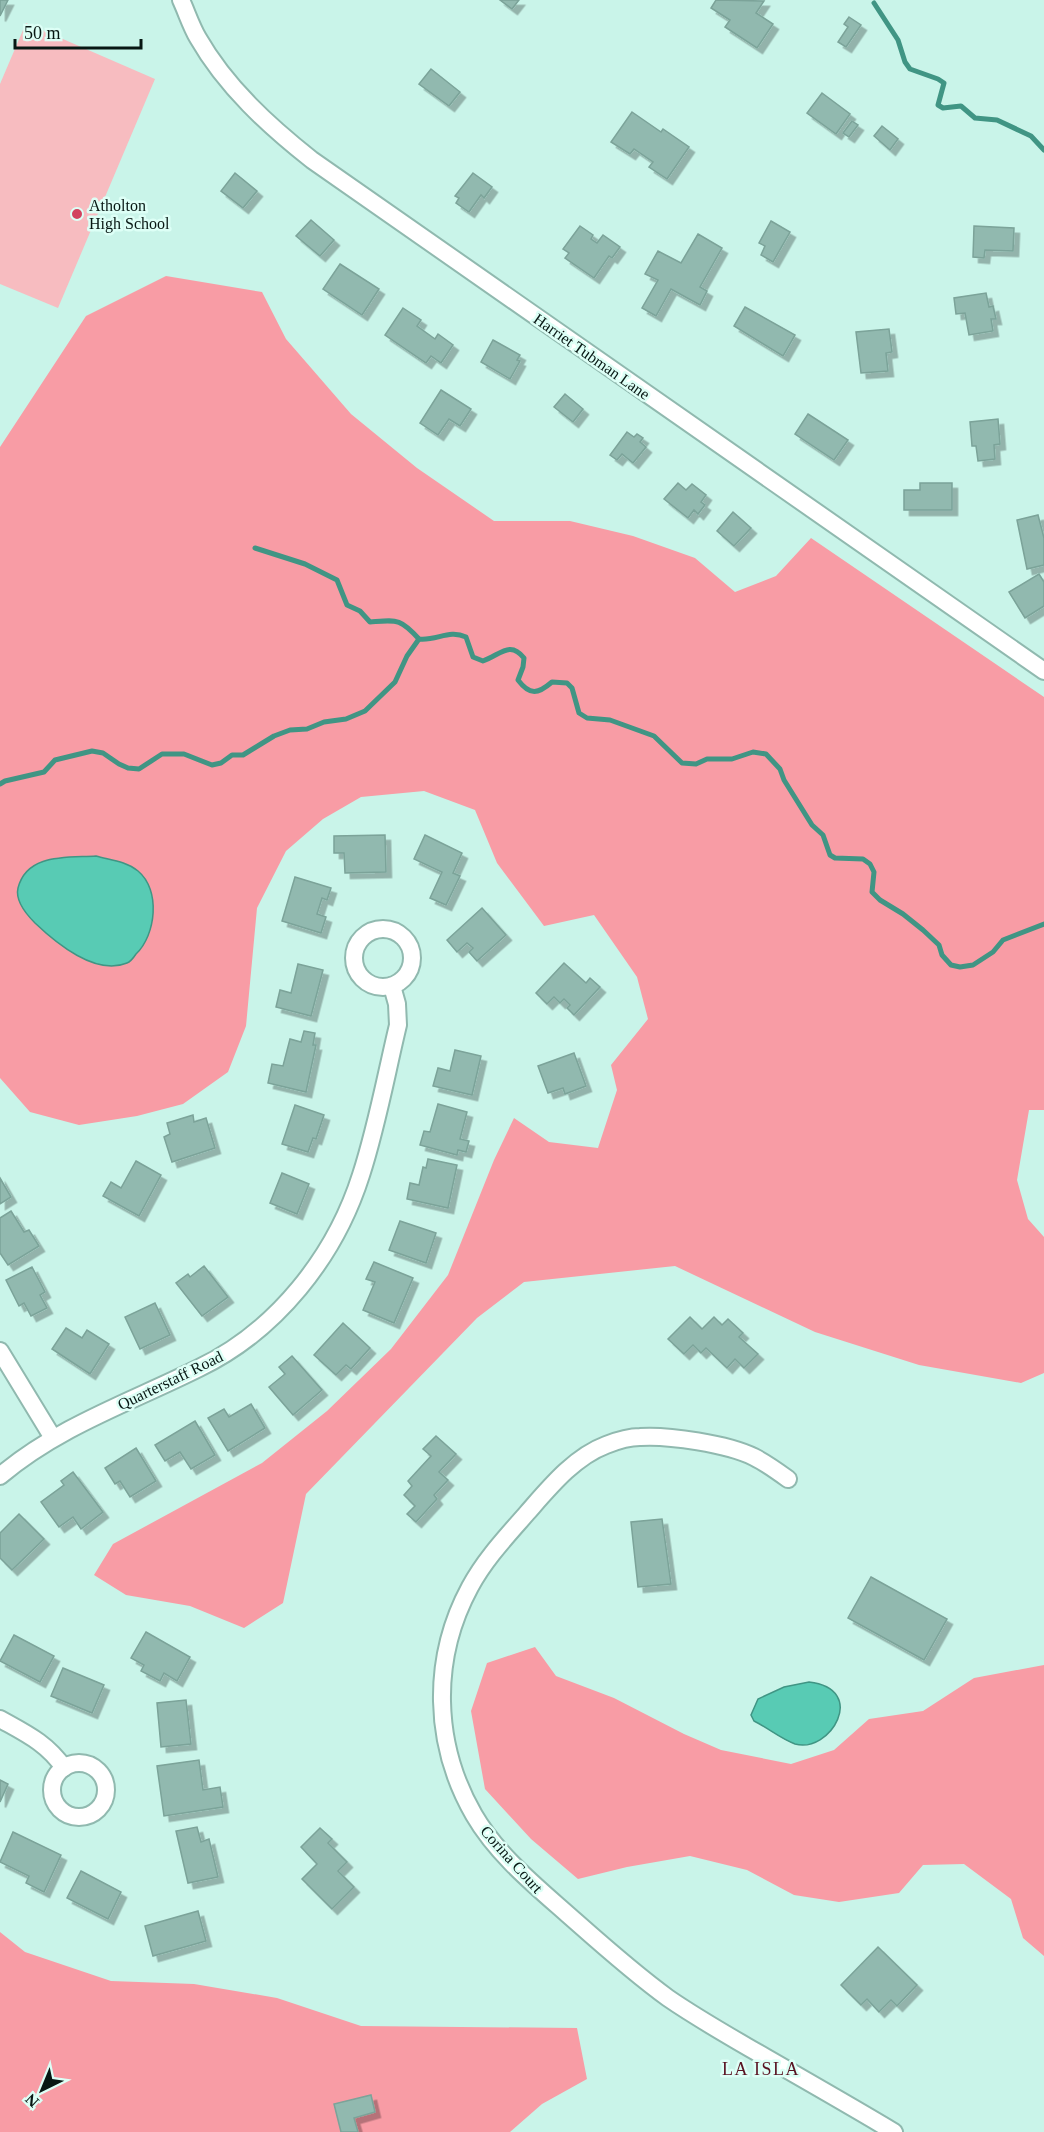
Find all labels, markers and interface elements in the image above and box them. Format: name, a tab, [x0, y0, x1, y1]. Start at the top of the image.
scale bar	[15, 12, 141, 50]
text: 50 m	[24, 23, 61, 43]
place label: Atholton High School	[89, 197, 170, 233]
marker: Atholton High School	[70, 207, 84, 221]
street label: Harriet Tubman Lane	[530, 310, 653, 403]
street label: Quarterstaff Road	[115, 1348, 226, 1413]
street label: Corina Court	[477, 1822, 546, 1897]
district label: LA ISLA	[722, 2059, 800, 2079]
north arrow	[12, 2060, 72, 2120]
text: N	[22, 2090, 42, 2111]

